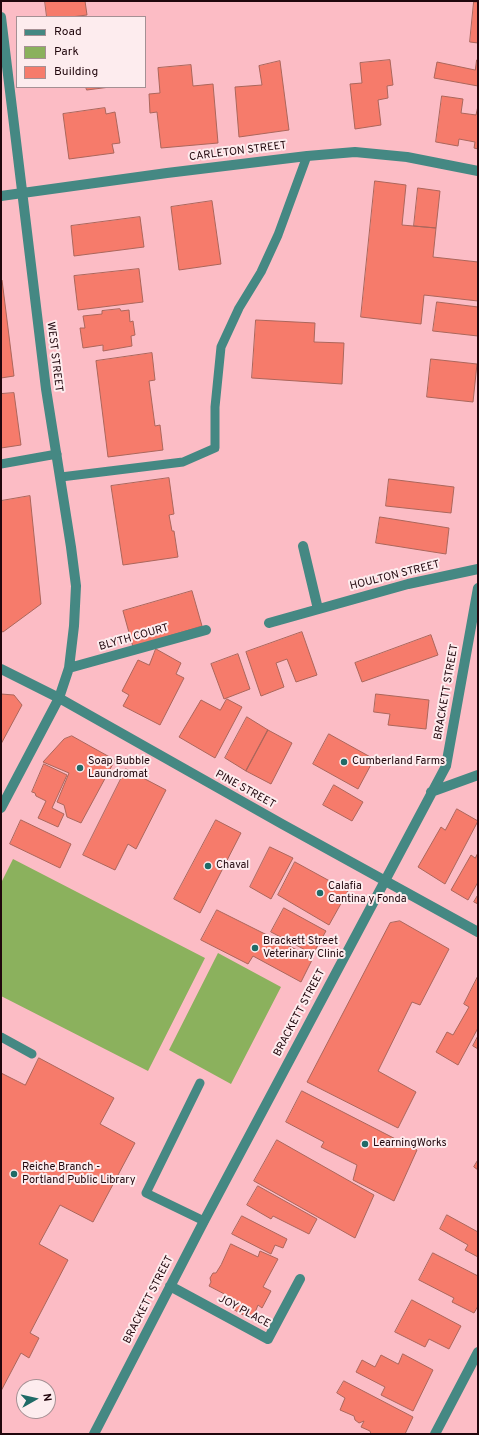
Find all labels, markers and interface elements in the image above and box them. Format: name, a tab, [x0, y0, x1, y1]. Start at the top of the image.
legend	[16, 16, 146, 88]
text: Road	[54, 24, 82, 40]
text: Park	[54, 44, 79, 60]
text: Building	[54, 64, 98, 80]
street label: CARLETON STREET	[189, 139, 287, 165]
street label: WEST STREET	[43, 321, 65, 393]
street label: HOULTON STREET	[349, 558, 441, 594]
street label: BLYTH COURT	[98, 622, 170, 654]
street label: BRACKETT STREET	[432, 643, 462, 741]
place label: Soap Bubble Laundromat	[88, 755, 150, 781]
place label: Cumberland Farms	[352, 755, 445, 769]
marker: Cumberland Farms	[339, 757, 349, 767]
marker: Soap Bubble Laundromat	[75, 763, 85, 773]
street label: PINE STREET	[213, 768, 277, 812]
place label: Chaval	[216, 859, 249, 873]
marker: Chaval	[203, 861, 213, 871]
place label: Calafia Cantina y Fonda	[328, 880, 407, 906]
marker: Calafia Cantina y Fonda	[315, 888, 325, 898]
place label: Brackett Street Veterinary Clinic	[263, 935, 344, 961]
marker: Brackett Street Veterinary Clinic	[250, 943, 260, 953]
street label: BRACKETT STREET	[271, 967, 329, 1059]
place label: LearningWorks	[373, 1137, 447, 1151]
marker: LearningWorks	[360, 1139, 370, 1149]
place label: Reiche Branch - Portland Public Library	[22, 1161, 136, 1187]
marker: Reiche Branch - Portland Public Library	[9, 1169, 19, 1179]
street label: BRACKETT STREET	[121, 1254, 177, 1346]
street label: JOY PLACE	[216, 1293, 272, 1331]
north arrow	[16, 1379, 56, 1419]
text: N	[39, 1393, 54, 1402]

